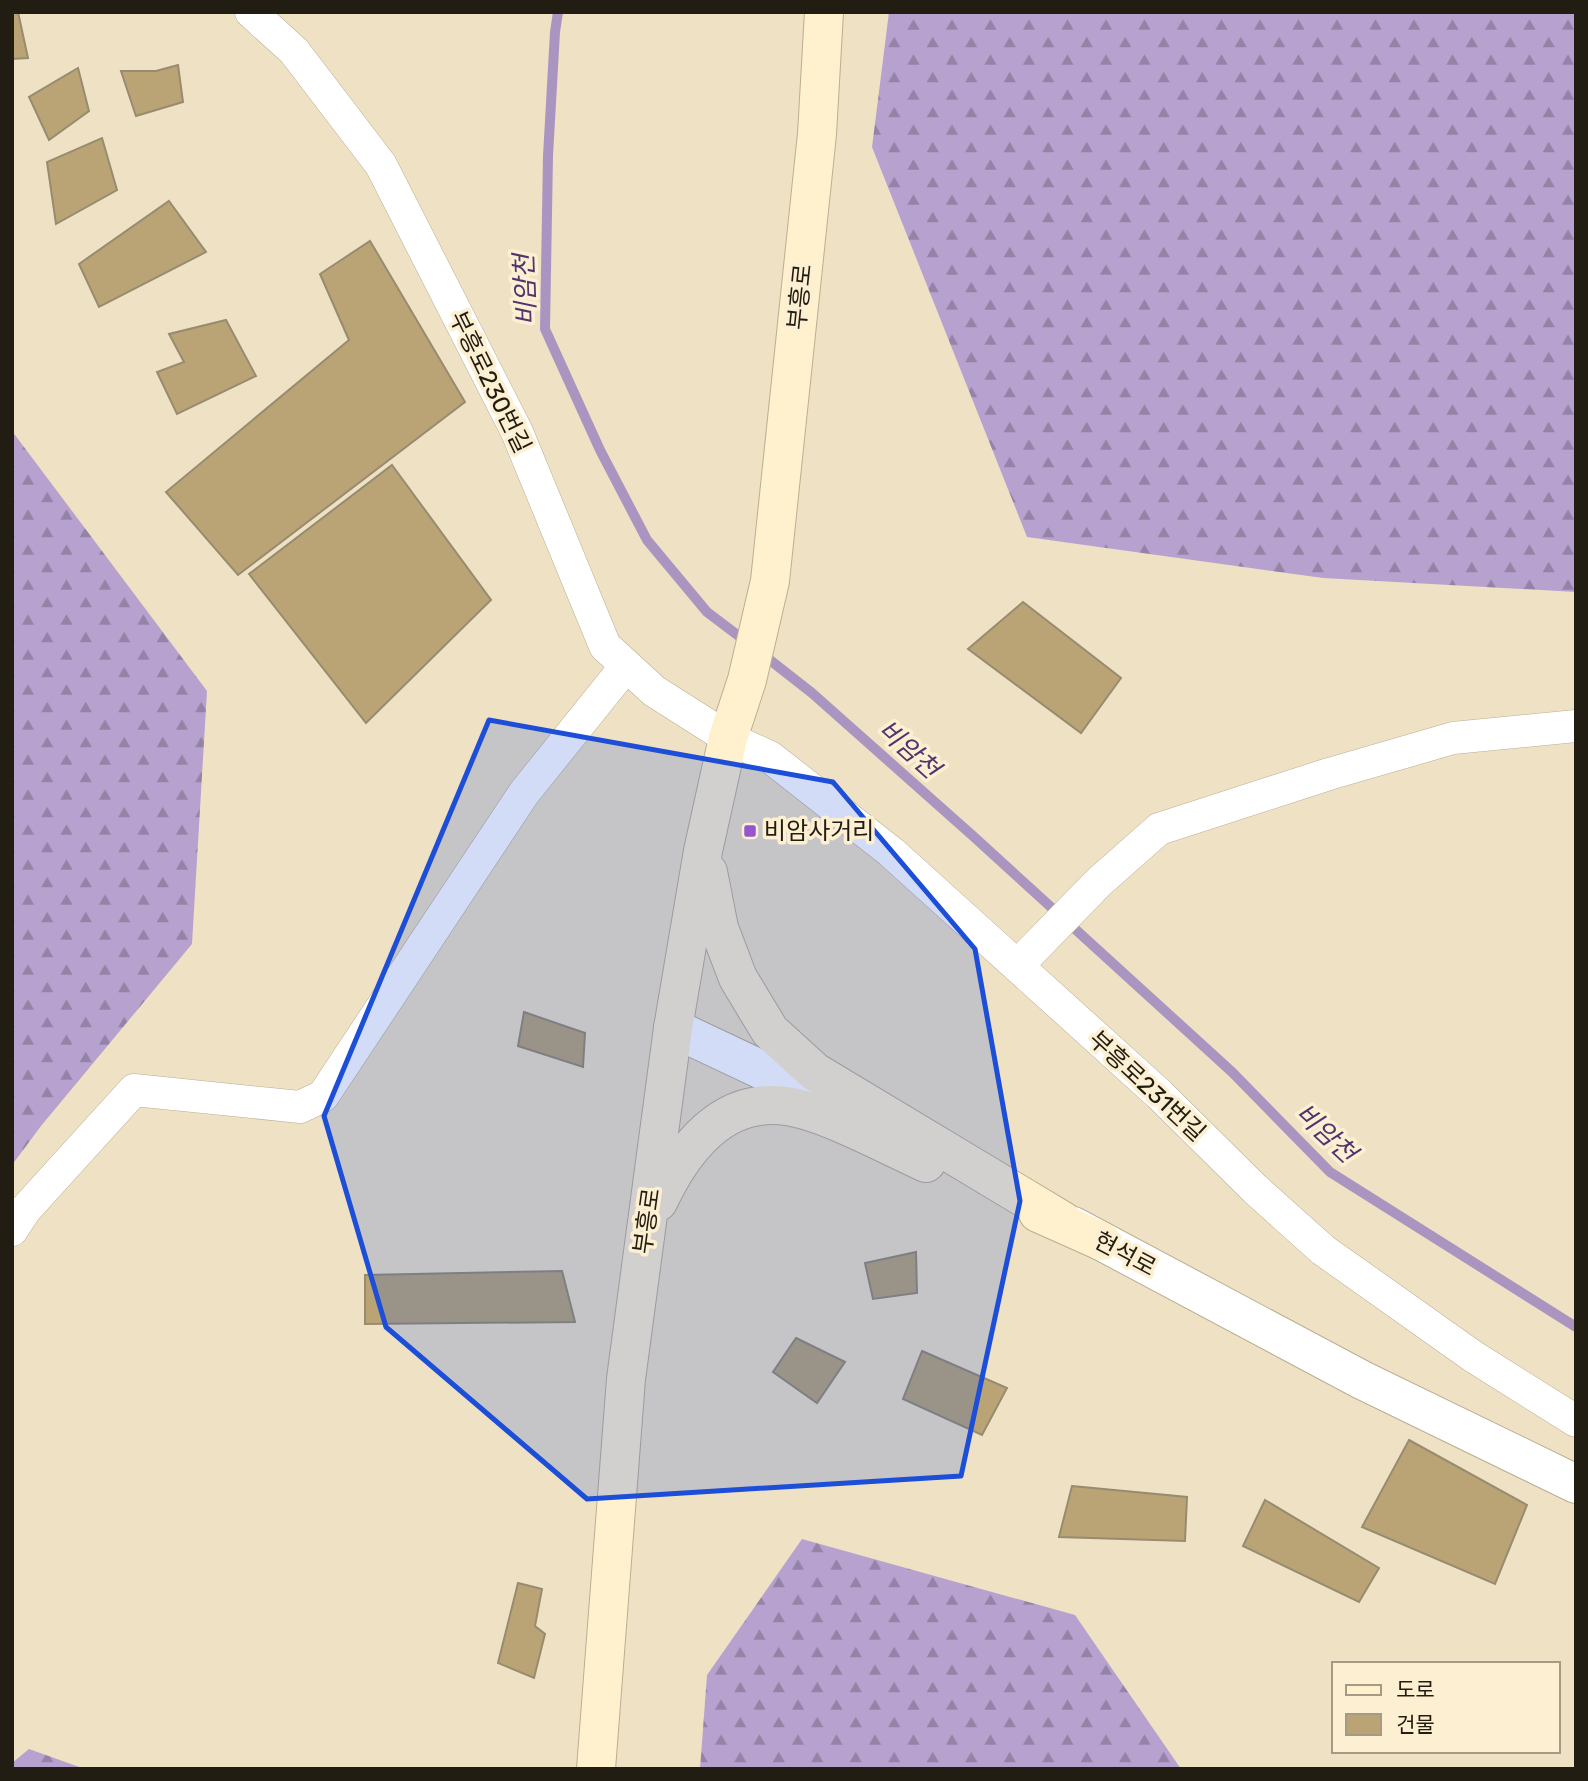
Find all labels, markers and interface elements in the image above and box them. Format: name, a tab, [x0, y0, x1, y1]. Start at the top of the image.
water label: 비암천	[509, 251, 542, 326]
street label: 부흥로	[783, 263, 817, 331]
street label: 부흥로230번길	[444, 307, 536, 457]
water label: 비암천	[872, 714, 948, 787]
place label: 비암사거리	[764, 817, 874, 845]
marker: 비암사거리	[742, 823, 758, 839]
street label: 부흥로231번길	[1083, 1025, 1211, 1147]
water label: 비암천	[1289, 1098, 1365, 1171]
street label: 부흥로	[629, 1186, 665, 1256]
street label: 현석로	[1089, 1226, 1161, 1282]
legend	[1332, 1662, 1560, 1753]
text: 도로	[1396, 1677, 1435, 1702]
text: 건물	[1396, 1712, 1435, 1737]

